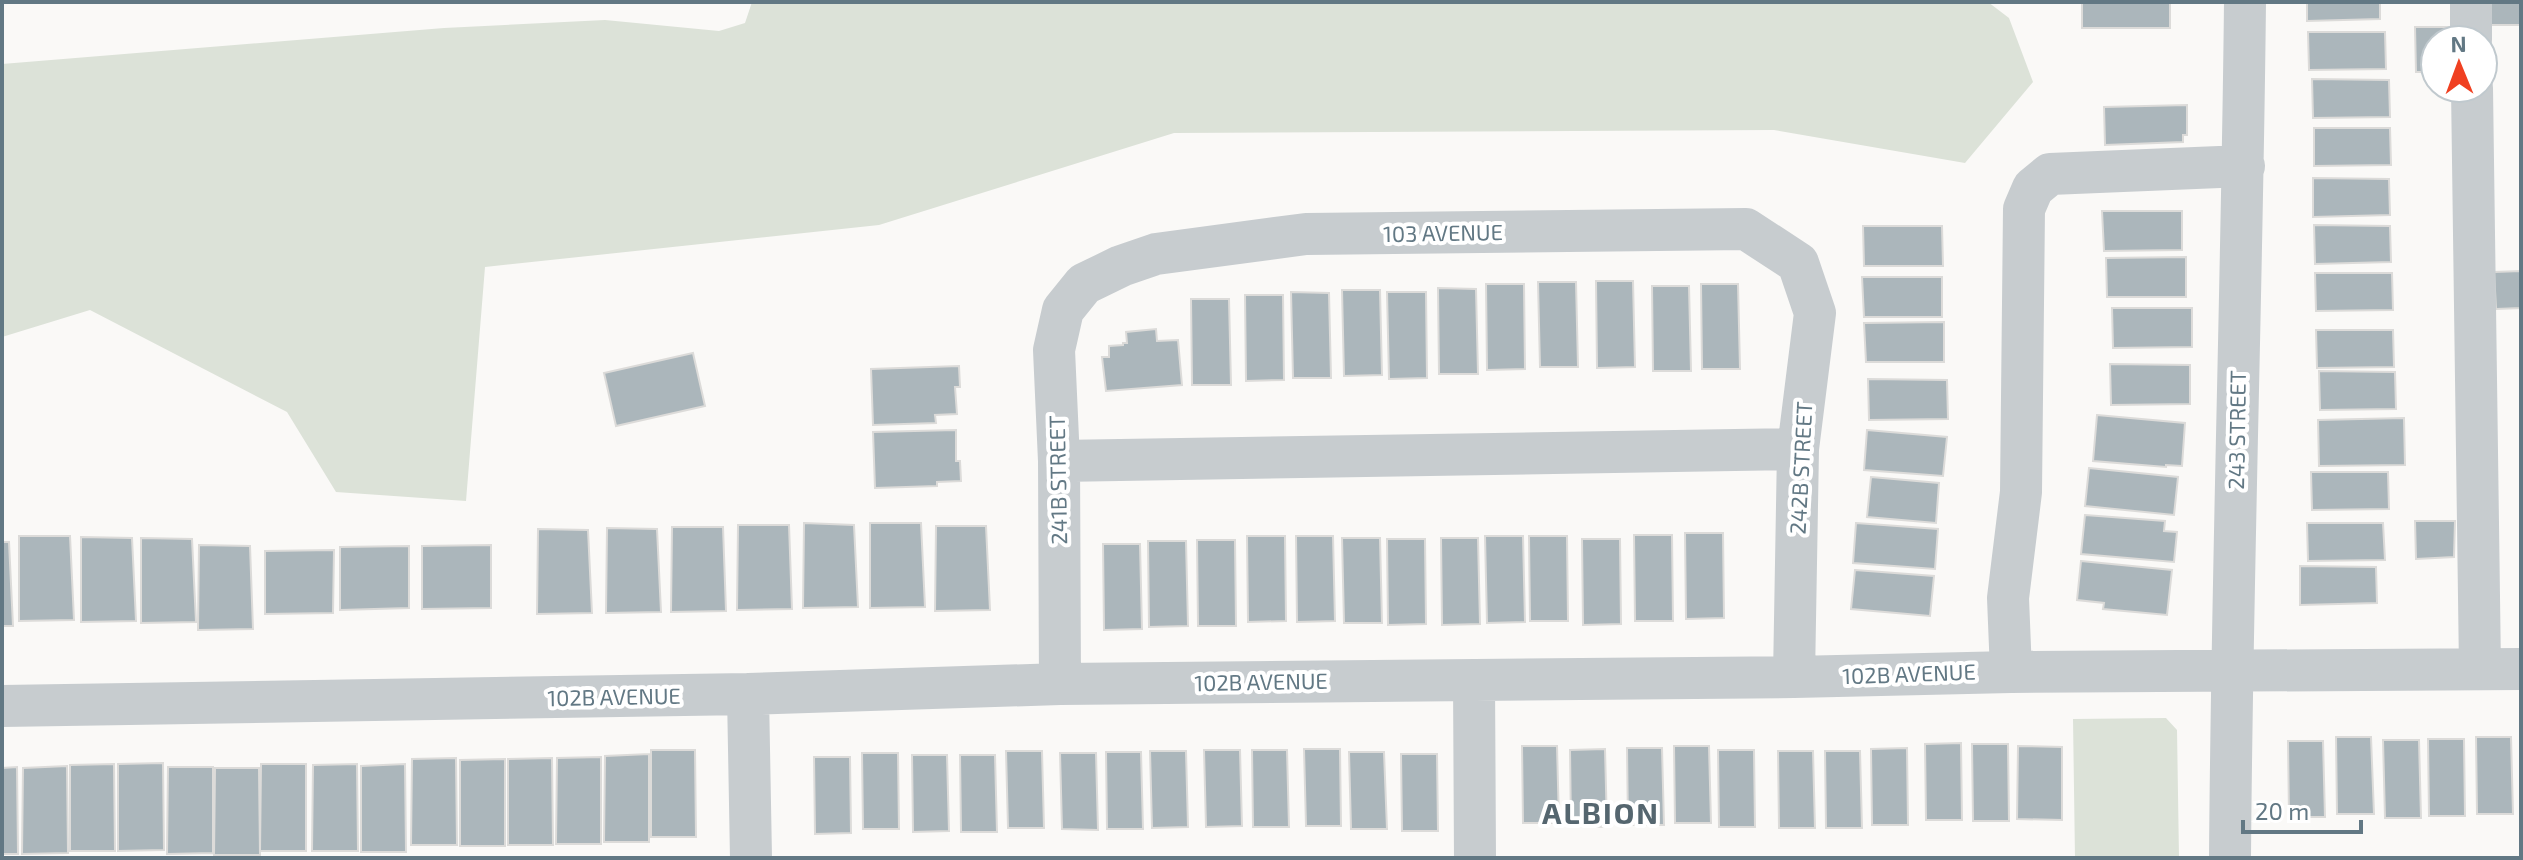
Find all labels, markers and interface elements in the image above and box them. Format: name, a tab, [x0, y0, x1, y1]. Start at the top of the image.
north arrow	[2419, 24, 2499, 104]
text: N	[2450, 30, 2467, 56]
street label: 103 AVENUE	[1383, 218, 1503, 246]
street label: 243 STREET	[2222, 370, 2250, 490]
street label: 242B STREET	[1784, 401, 1816, 535]
street label: 241B STREET	[1043, 415, 1071, 545]
street label: 102B AVENUE	[1842, 658, 1976, 688]
street label: 102B AVENUE	[1194, 667, 1328, 695]
street label: 102B AVENUE	[547, 682, 681, 710]
scale bar	[2243, 784, 2361, 834]
district label: ALBION	[1542, 794, 1660, 830]
text: 20 m	[2255, 796, 2309, 825]

